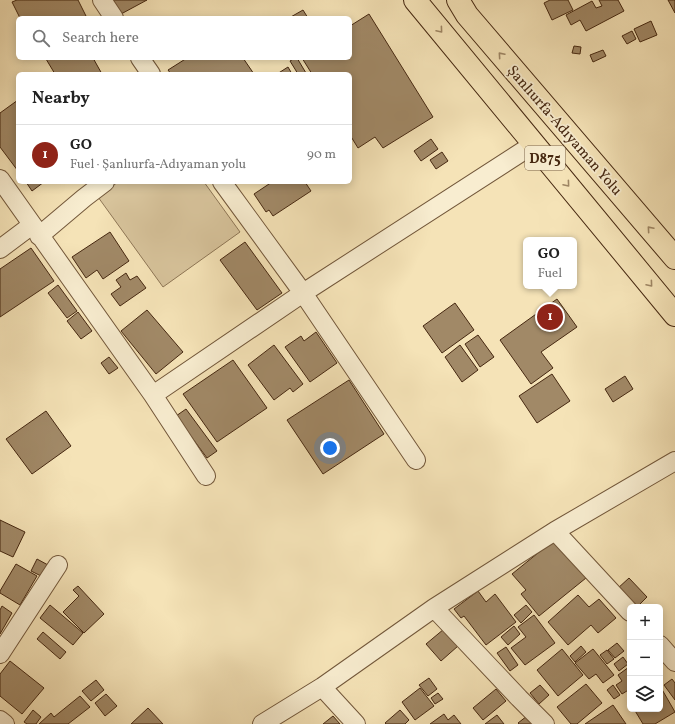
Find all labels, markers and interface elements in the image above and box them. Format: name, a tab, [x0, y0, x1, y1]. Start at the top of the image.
search box	[16, 16, 352, 60]
one-way arrow	[435, 25, 442, 33]
icon: search	[30, 27, 52, 49]
text: Search here	[62, 28, 139, 49]
one-way arrow	[499, 53, 506, 60]
street label: Şanlıurfa-Adıyaman Yolu	[501, 61, 626, 201]
text: Nearby	[32, 87, 90, 110]
text: GO	[70, 135, 92, 156]
text: 1	[42, 146, 48, 164]
text: 90 m	[307, 146, 336, 164]
road number: D875	[525, 146, 565, 170]
text: Fuel · Şanlıurfa-Adıyaman yolu	[70, 156, 246, 174]
one-way arrow	[562, 180, 569, 187]
one-way arrow	[647, 226, 654, 233]
popup	[523, 237, 577, 289]
text: GO	[538, 244, 560, 265]
text: Fuel	[538, 265, 562, 283]
one-way arrow	[645, 280, 652, 287]
pin: 1	[537, 302, 563, 332]
your location	[320, 438, 340, 458]
map controls	[627, 604, 663, 712]
button: +	[627, 604, 663, 640]
button: −	[627, 640, 663, 676]
button: layers	[627, 676, 663, 712]

